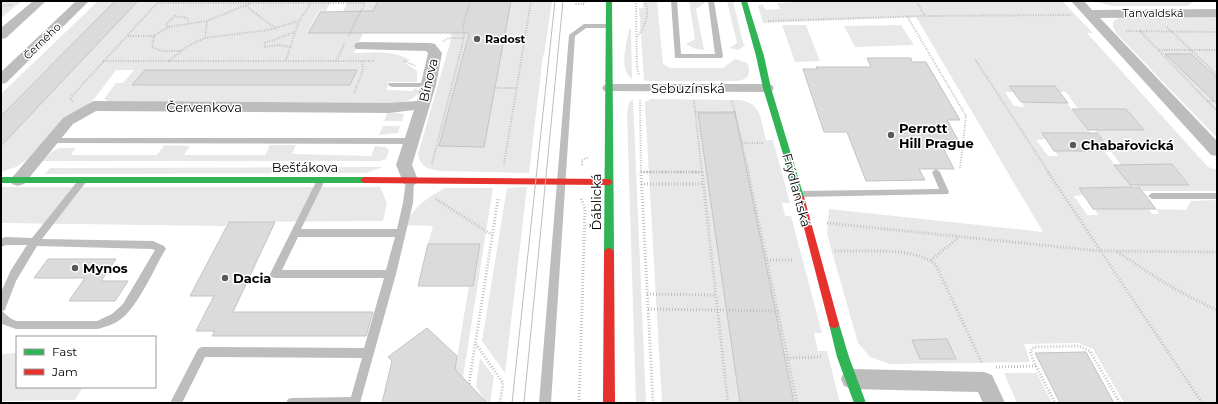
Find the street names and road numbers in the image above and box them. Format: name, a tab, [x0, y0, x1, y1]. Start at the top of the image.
street label: Tanvaldská	[1123, 6, 1183, 20]
street label: Černého	[20, 20, 64, 62]
street label: Bínova	[415, 57, 441, 103]
street label: Sebuzínská	[651, 80, 725, 96]
street label: Červenkova	[166, 99, 242, 115]
street label: Frýdlantská	[779, 151, 815, 229]
street label: Bešťákova	[272, 159, 338, 175]
street label: Ďáblická	[588, 174, 604, 230]

